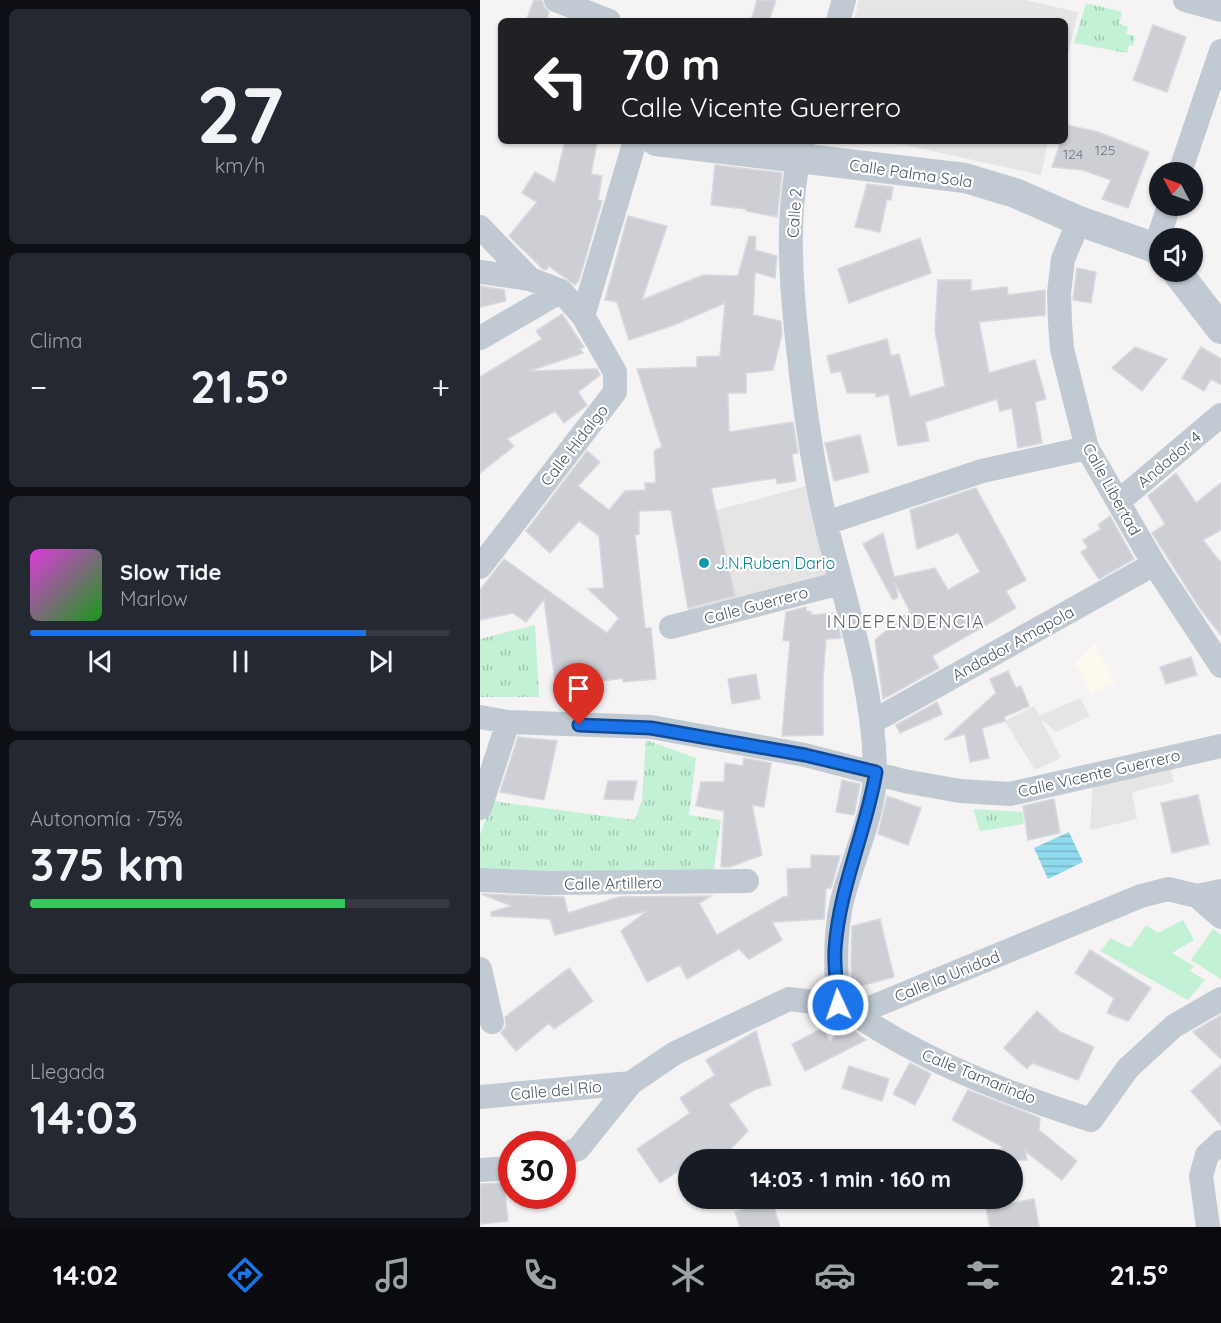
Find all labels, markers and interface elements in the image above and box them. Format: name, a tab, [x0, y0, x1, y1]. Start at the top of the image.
text: 70 m	[621, 38, 720, 91]
icon: left	[522, 42, 600, 120]
text: 27	[196, 65, 284, 163]
text: Calle Vicente Guerrero	[621, 90, 901, 124]
house number: 125	[1095, 141, 1115, 159]
house number: 124	[1063, 145, 1083, 163]
text: km/h	[215, 153, 265, 178]
street label: Calle Palma Sola	[848, 154, 974, 192]
north arrow	[1149, 162, 1203, 216]
map controls	[1149, 162, 1203, 282]
street label: Calle 2	[782, 187, 806, 238]
button: sound	[1149, 228, 1203, 282]
text: Clima	[30, 328, 82, 353]
text: 21.5°	[190, 358, 288, 414]
text: −	[30, 366, 47, 407]
text: +	[431, 366, 450, 407]
street label: Calle Hidalgo	[536, 400, 612, 490]
street label: Andador 4	[1133, 426, 1205, 492]
street label: Calle Libertad	[1078, 439, 1146, 539]
place label: J.N.Ruben Dario	[716, 553, 835, 573]
marker: J.N.Ruben Dario	[697, 556, 711, 570]
text: Slow Tide	[120, 558, 221, 586]
street label: Calle Guerrero	[702, 582, 810, 628]
text: Marlow	[120, 586, 188, 611]
street label: Andador Amapola	[949, 601, 1077, 685]
district label: INDEPENDENCIA	[827, 610, 985, 633]
icon: previous	[84, 645, 117, 678]
icon: pause	[224, 645, 257, 678]
icon: next	[364, 645, 397, 678]
pin	[553, 663, 604, 725]
icon: arrive	[562, 672, 595, 705]
street label: Calle Vicente Guerrero	[1016, 745, 1182, 801]
text: Autonomía · 75%	[30, 806, 183, 831]
text: 375 km	[30, 836, 185, 892]
street label: Calle Artillero	[564, 872, 662, 894]
street label: Calle la Unidad	[891, 946, 1003, 1006]
position arrow	[806, 973, 870, 1037]
street label: Calle Tamarindo	[919, 1044, 1039, 1108]
text: Llegada	[30, 1059, 105, 1084]
street label: Calle del Río	[510, 1076, 602, 1104]
text: 14:03	[30, 1089, 138, 1145]
speed limit sign: 30	[498, 1131, 576, 1209]
text: 14:03 · 1 min · 160 m	[750, 1165, 951, 1193]
icon: directions	[224, 1254, 266, 1296]
icon: music	[372, 1254, 414, 1296]
icon: phone	[519, 1254, 561, 1296]
icon: climate	[667, 1254, 709, 1296]
icon: car	[814, 1254, 856, 1296]
icon: filters	[962, 1254, 1004, 1296]
text: 14:02	[53, 1258, 118, 1292]
text: 21.5°	[1109, 1258, 1168, 1292]

